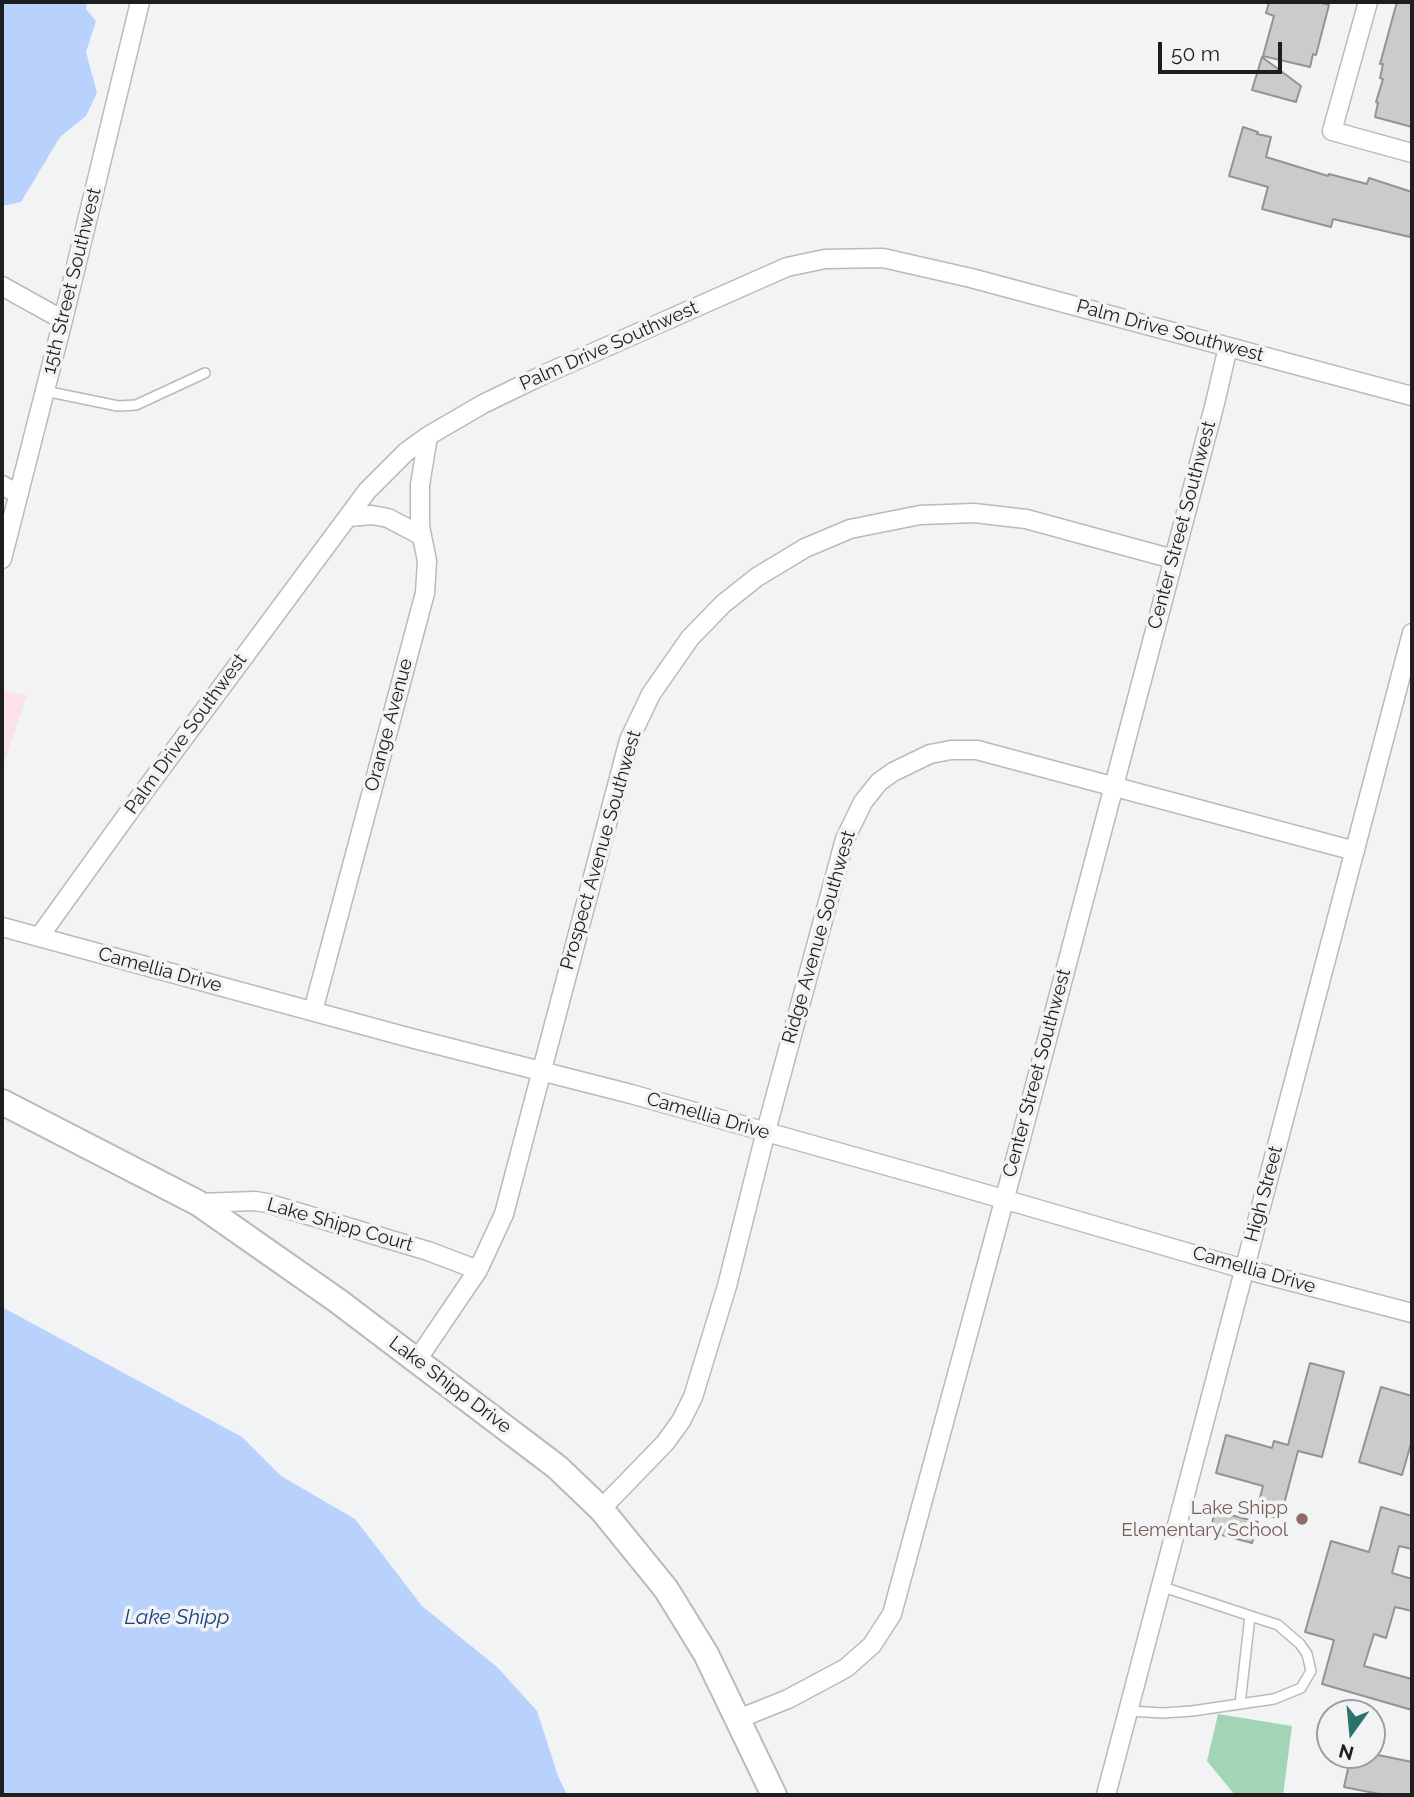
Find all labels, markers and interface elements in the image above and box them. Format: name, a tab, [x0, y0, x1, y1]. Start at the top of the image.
scale bar	[1162, 28, 1286, 72]
text: 50 m	[1171, 41, 1220, 66]
street label: 15th Street Southwest	[38, 185, 106, 377]
street label: Palm Drive Southwest	[1074, 295, 1266, 367]
street label: Palm Drive Southwest	[516, 296, 702, 396]
street label: Center Street Southwest	[1143, 418, 1221, 632]
street label: Palm Drive Southwest	[120, 649, 252, 819]
street label: Orange Avenue	[360, 656, 418, 794]
street label: Prospect Avenue Southwest	[556, 728, 646, 972]
street label: Ridge Avenue Southwest	[778, 828, 860, 1046]
street label: Camellia Drive	[96, 943, 224, 997]
street label: Center Street Southwest	[998, 966, 1076, 1180]
street label: Camellia Drive	[644, 1088, 772, 1144]
street label: High Street	[1240, 1143, 1288, 1245]
street label: Lake Shipp Court	[264, 1193, 416, 1257]
street label: Camellia Drive	[1190, 1242, 1318, 1298]
street label: Lake Shipp Drive	[384, 1332, 516, 1438]
place label: Lake Shipp Elementary School	[1121, 1497, 1288, 1541]
marker: Lake Shipp Elementary School	[1294, 1511, 1310, 1527]
water label: Lake Shipp	[125, 1605, 229, 1631]
north arrow	[1316, 1699, 1386, 1769]
text: N	[1336, 1740, 1356, 1765]

